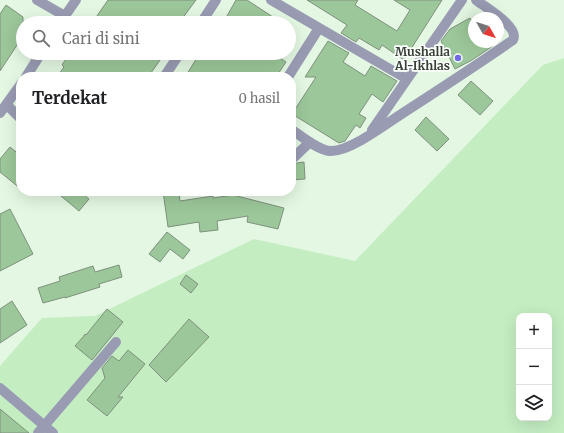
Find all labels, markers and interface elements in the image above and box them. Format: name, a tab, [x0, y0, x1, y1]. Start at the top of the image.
north arrow	[468, 12, 504, 48]
search box	[16, 16, 296, 60]
icon: search	[30, 27, 52, 49]
text: Cari di sini	[62, 29, 140, 48]
place label: Mushalla Al-Ikhlas	[394, 44, 450, 73]
marker: Mushalla Al-Ikhlas	[453, 53, 463, 63]
text: Terdekat	[32, 87, 107, 109]
text: 0 hasil	[238, 90, 280, 107]
map controls	[516, 313, 552, 421]
button: +	[516, 313, 552, 349]
button: −	[516, 349, 552, 385]
button: layers	[516, 385, 552, 421]

